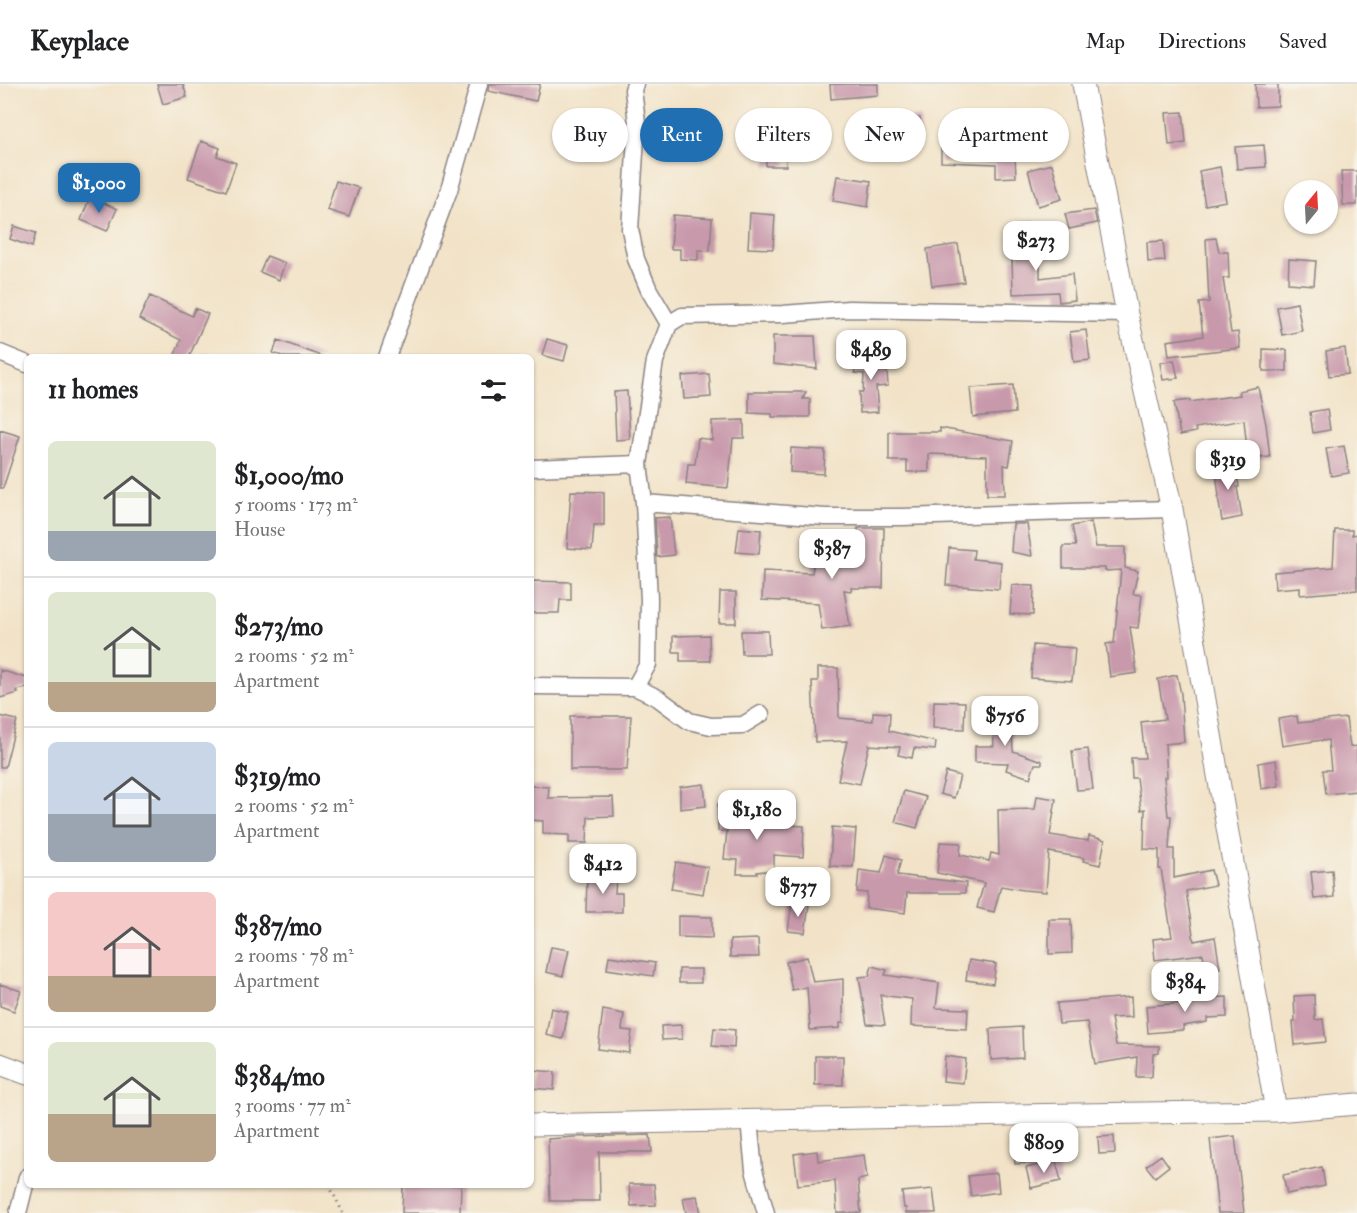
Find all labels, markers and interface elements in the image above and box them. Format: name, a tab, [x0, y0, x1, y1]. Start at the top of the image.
text: Keyplace	[30, 24, 129, 59]
text: Map	[1085, 28, 1125, 55]
text: Directions	[1158, 28, 1246, 55]
text: Saved	[1279, 28, 1327, 55]
chip: Buy	[552, 108, 628, 162]
chip: Rent	[640, 108, 723, 162]
chip: Filters	[735, 108, 832, 162]
chip: New	[844, 108, 926, 162]
chip: Apartment	[938, 108, 1069, 162]
pin: $1,000	[50, 163, 148, 214]
text: $1,000	[72, 170, 126, 195]
north arrow	[1284, 180, 1338, 234]
map controls	[1284, 180, 1338, 234]
pin: $273	[1000, 221, 1072, 272]
text: $273	[1017, 228, 1055, 253]
pin: $489	[835, 330, 907, 381]
text: $489	[850, 337, 892, 362]
text: 11 homes	[48, 374, 138, 406]
icon: filters	[477, 374, 510, 407]
pin: $319	[1192, 440, 1264, 491]
text: $319	[1210, 447, 1246, 472]
text: $1,000/mo	[234, 460, 344, 492]
icon: home	[96, 465, 168, 537]
text: 5 rooms · 173 m²	[234, 492, 358, 517]
text: House	[234, 517, 285, 542]
pin: $387	[796, 529, 868, 580]
text: $387	[813, 536, 851, 561]
text: $273/mo	[234, 611, 323, 643]
icon: home	[96, 616, 168, 688]
text: 2 rooms · 52 m²	[234, 643, 354, 668]
text: Apartment	[234, 668, 319, 693]
pin: $756	[969, 696, 1041, 747]
text: $756	[985, 703, 1025, 728]
text: $319/mo	[234, 761, 321, 793]
icon: home	[96, 766, 168, 838]
pin: $1,180	[708, 790, 806, 841]
text: 2 rooms · 52 m²	[234, 793, 354, 818]
text: $1,180	[732, 797, 782, 822]
text: Apartment	[234, 818, 319, 843]
pin: $412	[567, 844, 639, 895]
text: $412	[583, 851, 623, 876]
pin: $737	[762, 867, 834, 918]
text: $737	[779, 874, 817, 899]
text: $387/mo	[234, 911, 322, 943]
icon: home	[96, 916, 168, 988]
text: 2 rooms · 78 m²	[234, 943, 354, 968]
pin: $384	[1149, 962, 1221, 1013]
text: Apartment	[234, 968, 319, 993]
text: $384	[1165, 969, 1205, 994]
text: $384/mo	[234, 1061, 325, 1093]
icon: home	[96, 1066, 168, 1138]
text: 3 rooms · 77 m²	[234, 1093, 351, 1118]
text: Apartment	[234, 1118, 319, 1143]
pin: $809	[1008, 1123, 1080, 1174]
text: $809	[1023, 1130, 1065, 1155]

